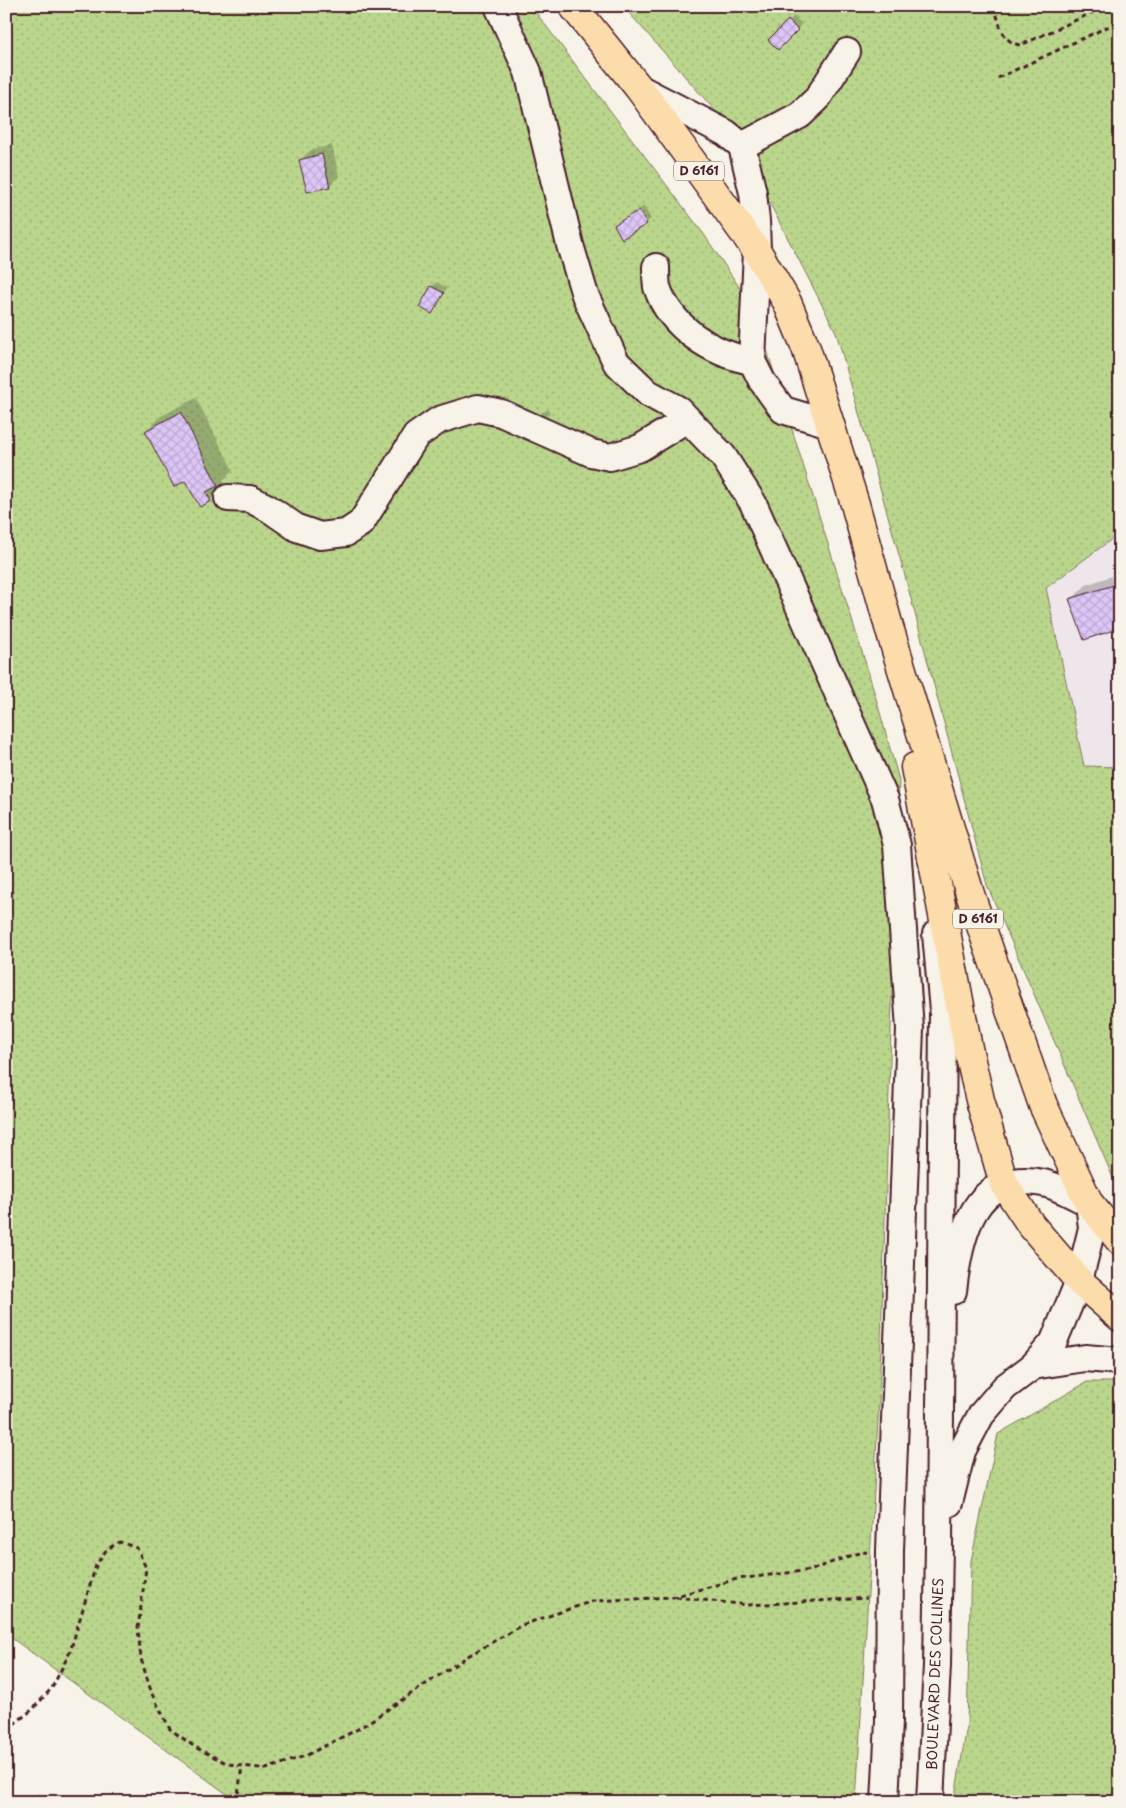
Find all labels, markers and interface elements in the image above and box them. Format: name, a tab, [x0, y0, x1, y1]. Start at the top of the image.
road number: D 6161	[674, 162, 724, 180]
road number: D 6161	[953, 910, 1003, 929]
street label: BOULEVARD DES COLLINES	[921, 1577, 948, 1771]

